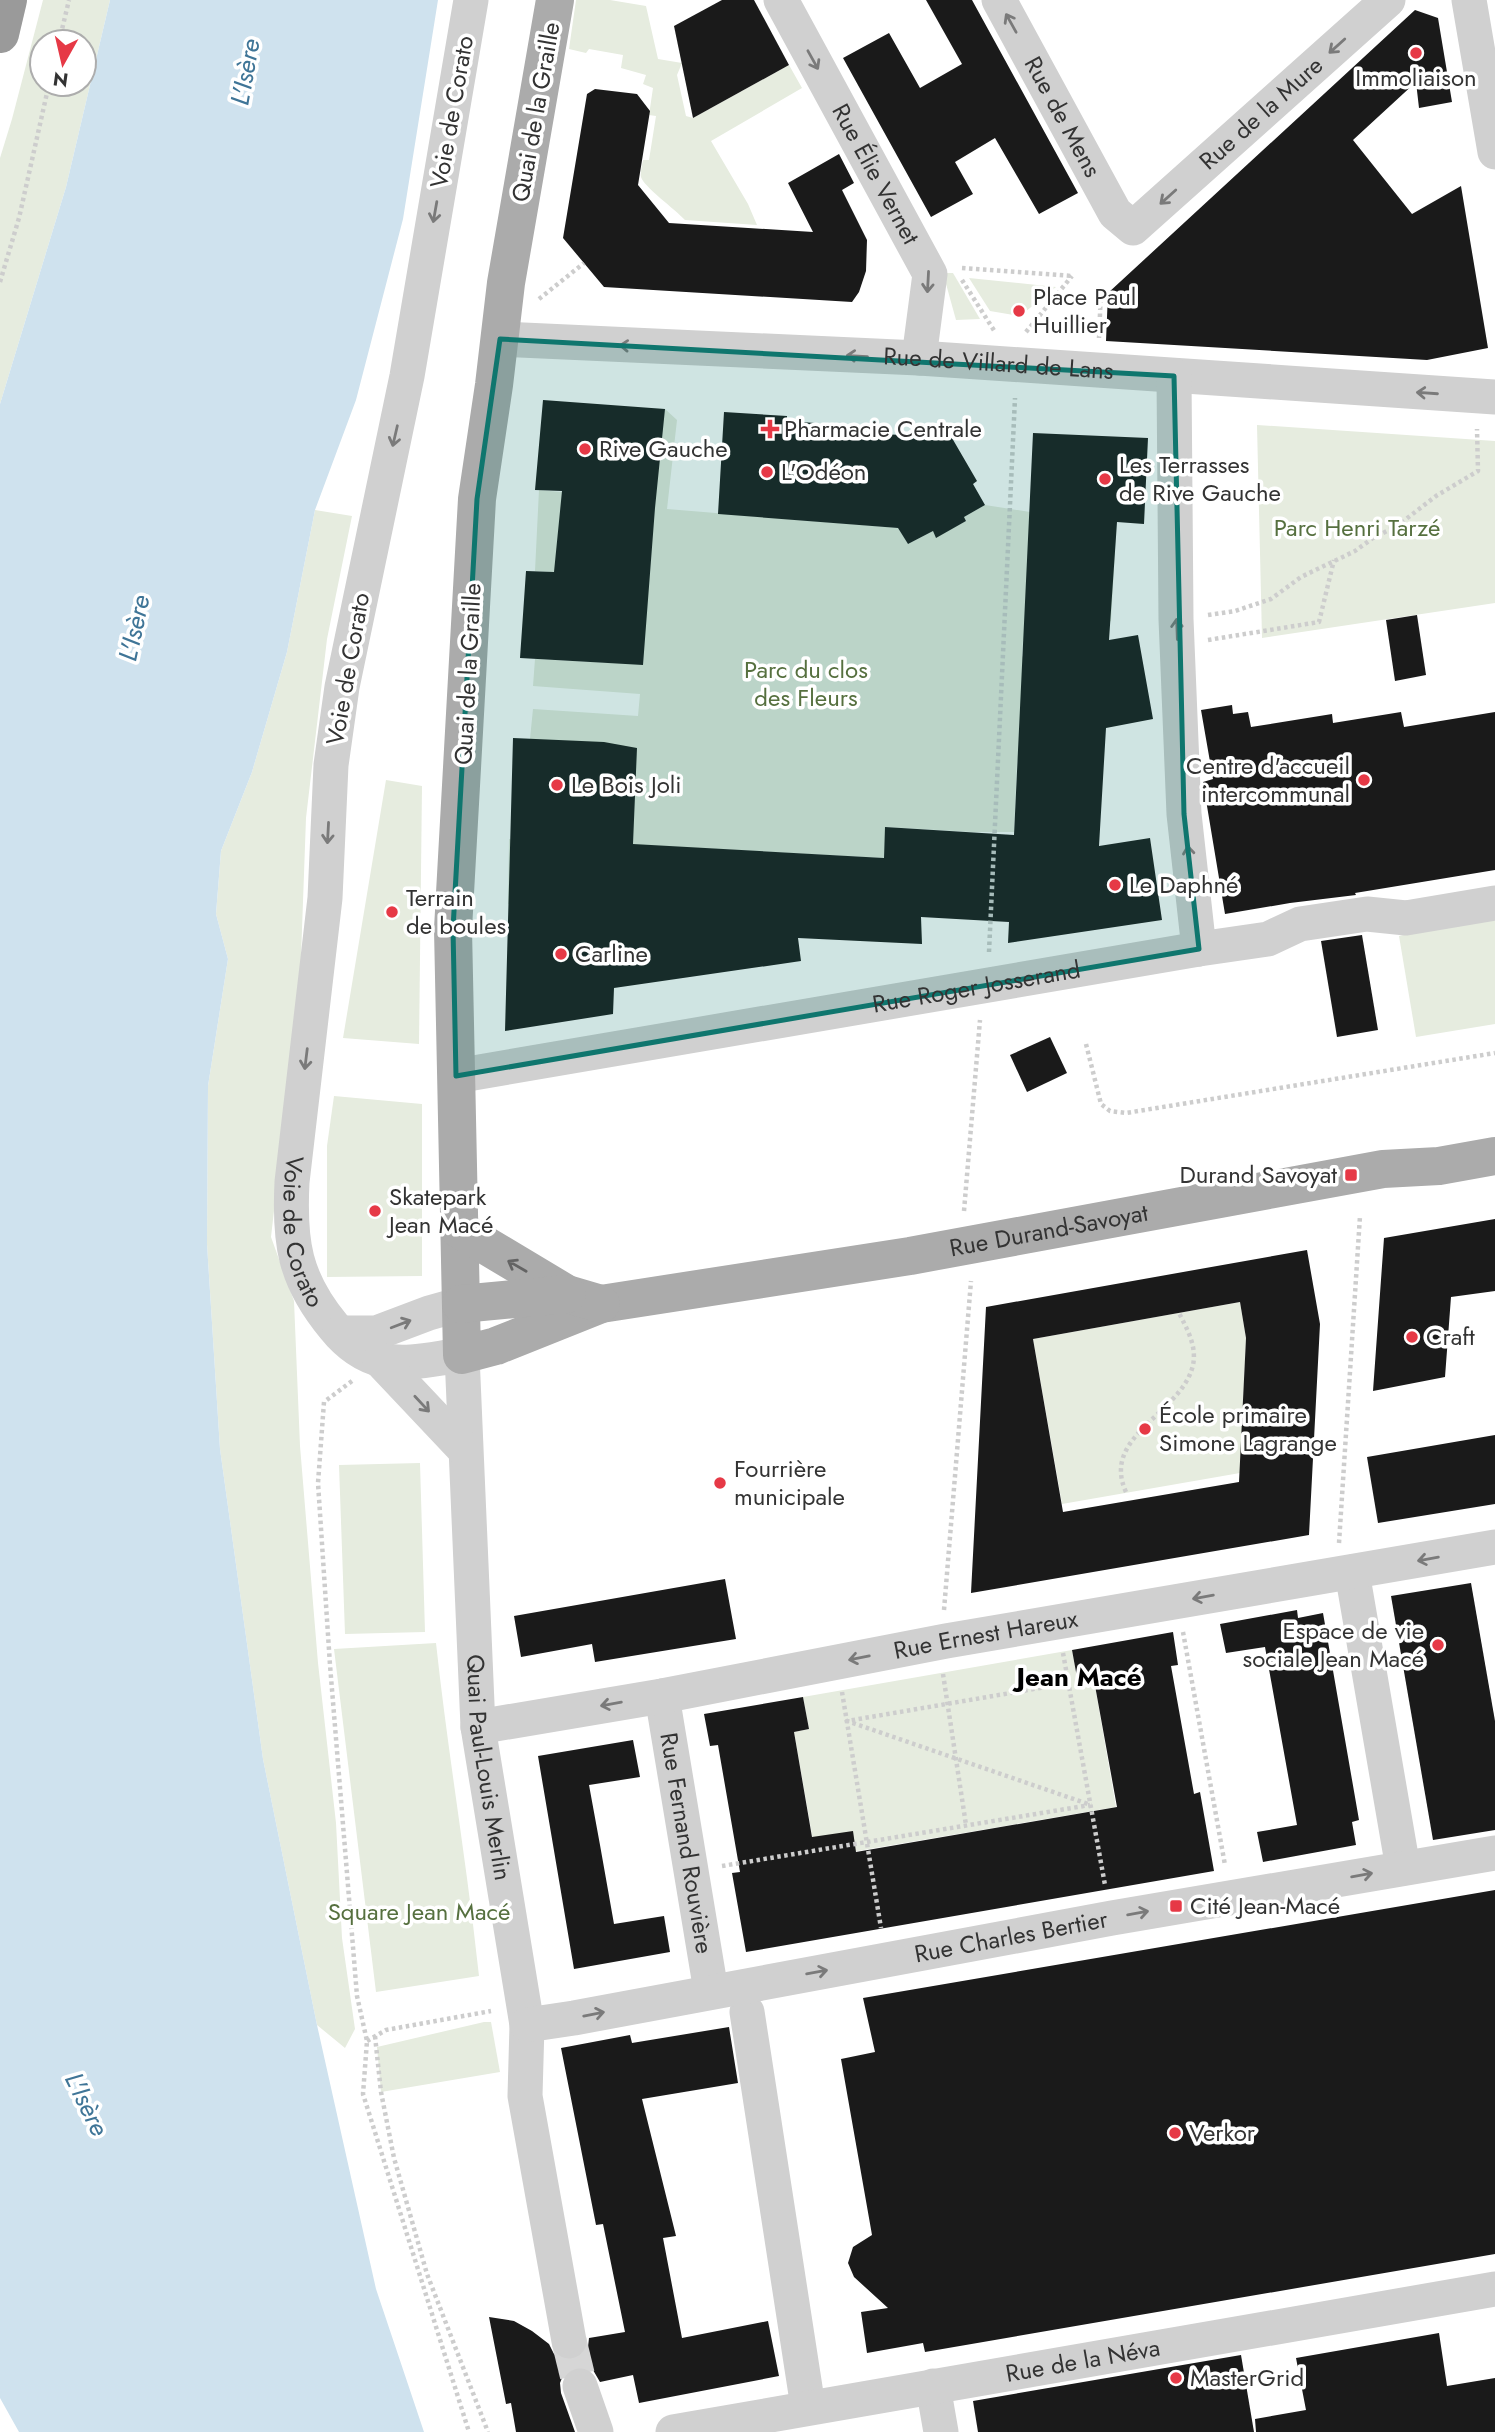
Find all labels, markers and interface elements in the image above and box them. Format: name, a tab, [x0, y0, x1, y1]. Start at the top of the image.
one-way arrow	[1004, 13, 1017, 34]
street label: Quai de la Graille	[502, 19, 569, 205]
north arrow	[28, 28, 98, 98]
street label: Voie de Corato	[421, 33, 482, 191]
water label: L'Isère	[220, 36, 270, 108]
one-way arrow	[1329, 37, 1346, 54]
marker: Immoliaison	[1408, 45, 1424, 61]
street label: Rue de la Mure	[1191, 48, 1331, 178]
one-way arrow	[807, 49, 821, 70]
street label: Rue de Mens	[1016, 50, 1110, 183]
place label: Immoliaison	[1355, 60, 1477, 95]
text: N	[51, 65, 70, 94]
street label: Rue Élie Vernet	[824, 97, 929, 251]
one-way arrow	[1159, 189, 1177, 205]
one-way arrow	[428, 200, 441, 223]
one-way arrow	[921, 271, 934, 294]
place label: Place Paul Huillier	[1033, 279, 1136, 342]
marker: Place Paul Huillier	[1011, 303, 1027, 319]
street label: Rue de Villard de Lans	[883, 338, 1115, 388]
one-way arrow	[619, 339, 642, 352]
one-way arrow	[847, 349, 869, 362]
one-way arrow	[1416, 386, 1439, 399]
place label: Pharmacie Centrale	[784, 411, 982, 446]
marker: Pharmacie Centrale	[762, 421, 778, 437]
one-way arrow	[388, 424, 402, 447]
place label: Rive Gauche	[599, 431, 728, 466]
marker: Rive Gauche	[577, 441, 593, 457]
place label: Les Terrasses de Rive Gauche	[1119, 447, 1281, 510]
place label: L'Odéon	[781, 454, 866, 489]
marker: L'Odéon	[759, 464, 775, 480]
marker: Les Terrasses de Rive Gauche	[1097, 471, 1113, 487]
park label: Parc Henri Tarzé	[1274, 510, 1440, 545]
street label: Quai de la Graille	[445, 582, 490, 766]
street label: Voie de Corato	[317, 590, 378, 748]
water label: L'Isère	[108, 591, 160, 665]
one-way arrow	[1170, 618, 1183, 641]
park label: Parc du clos des Fleurs	[744, 652, 868, 715]
place label: Centre d'accueil intercommunal	[1186, 748, 1350, 811]
place label: Le Bois Joli	[571, 767, 682, 802]
marker: Centre d'accueil intercommunal	[1356, 772, 1372, 788]
marker: Le Bois Joli	[549, 777, 565, 793]
one-way arrow	[321, 821, 334, 844]
one-way arrow	[1182, 846, 1195, 868]
place label: Le Daphné	[1129, 867, 1238, 902]
marker: Le Daphné	[1107, 877, 1123, 893]
place label: Terrain de boules	[406, 880, 506, 943]
marker: Terrain de boules	[384, 904, 400, 920]
place label: Carline	[575, 936, 648, 971]
marker: Carline	[553, 946, 569, 962]
street label: Rue Roger Josserand	[870, 952, 1083, 1022]
one-way arrow	[300, 1047, 313, 1070]
street label: Voie de Corato	[274, 1154, 333, 1314]
place label: Durand Savoyat	[1179, 1157, 1337, 1192]
marker: Durand Savoyat	[1343, 1167, 1359, 1183]
place label: Skatepark Jean Macé	[386, 1179, 493, 1242]
street label: Rue Durand-Savoyat	[947, 1195, 1151, 1265]
marker: Skatepark Jean Macé	[367, 1203, 383, 1219]
one-way arrow	[508, 1259, 528, 1273]
one-way arrow	[390, 1317, 411, 1329]
place label: Craft	[1426, 1319, 1475, 1354]
marker: Craft	[1404, 1329, 1420, 1345]
one-way arrow	[414, 1395, 431, 1412]
place label: École primaire Simone Lagrange	[1159, 1397, 1337, 1460]
marker: École primaire Simone Lagrange	[1137, 1421, 1153, 1437]
place label: Fourrière municipale	[734, 1451, 845, 1514]
marker: Fourrière municipale	[712, 1475, 728, 1491]
one-way arrow	[1417, 1553, 1440, 1566]
one-way arrow	[1193, 1591, 1215, 1604]
street label: Rue Ernest Hareux	[890, 1601, 1081, 1668]
place label: Espace de vie sociale Jean Macé	[1243, 1613, 1424, 1676]
marker: Espace de vie sociale Jean Macé	[1430, 1637, 1446, 1653]
one-way arrow	[848, 1651, 871, 1665]
street label: Quai Paul-Louis Merlin	[458, 1654, 521, 1883]
district label: Jean Macé	[1011, 1658, 1142, 1696]
one-way arrow	[600, 1698, 623, 1711]
street label: Rue Fernand Rouvière	[651, 1730, 723, 1956]
one-way arrow	[1350, 1868, 1373, 1881]
place label: Cité Jean-Macé	[1190, 1888, 1340, 1923]
park label: Square Jean Macé	[328, 1894, 510, 1929]
marker: Cité Jean-Macé	[1168, 1898, 1184, 1914]
street label: Rue Charles Bertier	[911, 1901, 1111, 1971]
one-way arrow	[1126, 1906, 1149, 1919]
one-way arrow	[805, 1964, 828, 1978]
one-way arrow	[582, 2007, 605, 2021]
water label: L'Isère	[55, 2066, 119, 2142]
place label: Verkor	[1189, 2115, 1256, 2150]
marker: Verkor	[1167, 2125, 1183, 2141]
street label: Rue de la Néva	[1003, 2330, 1163, 2391]
place label: MasterGrid	[1190, 2360, 1304, 2395]
marker: MasterGrid	[1168, 2370, 1184, 2386]

